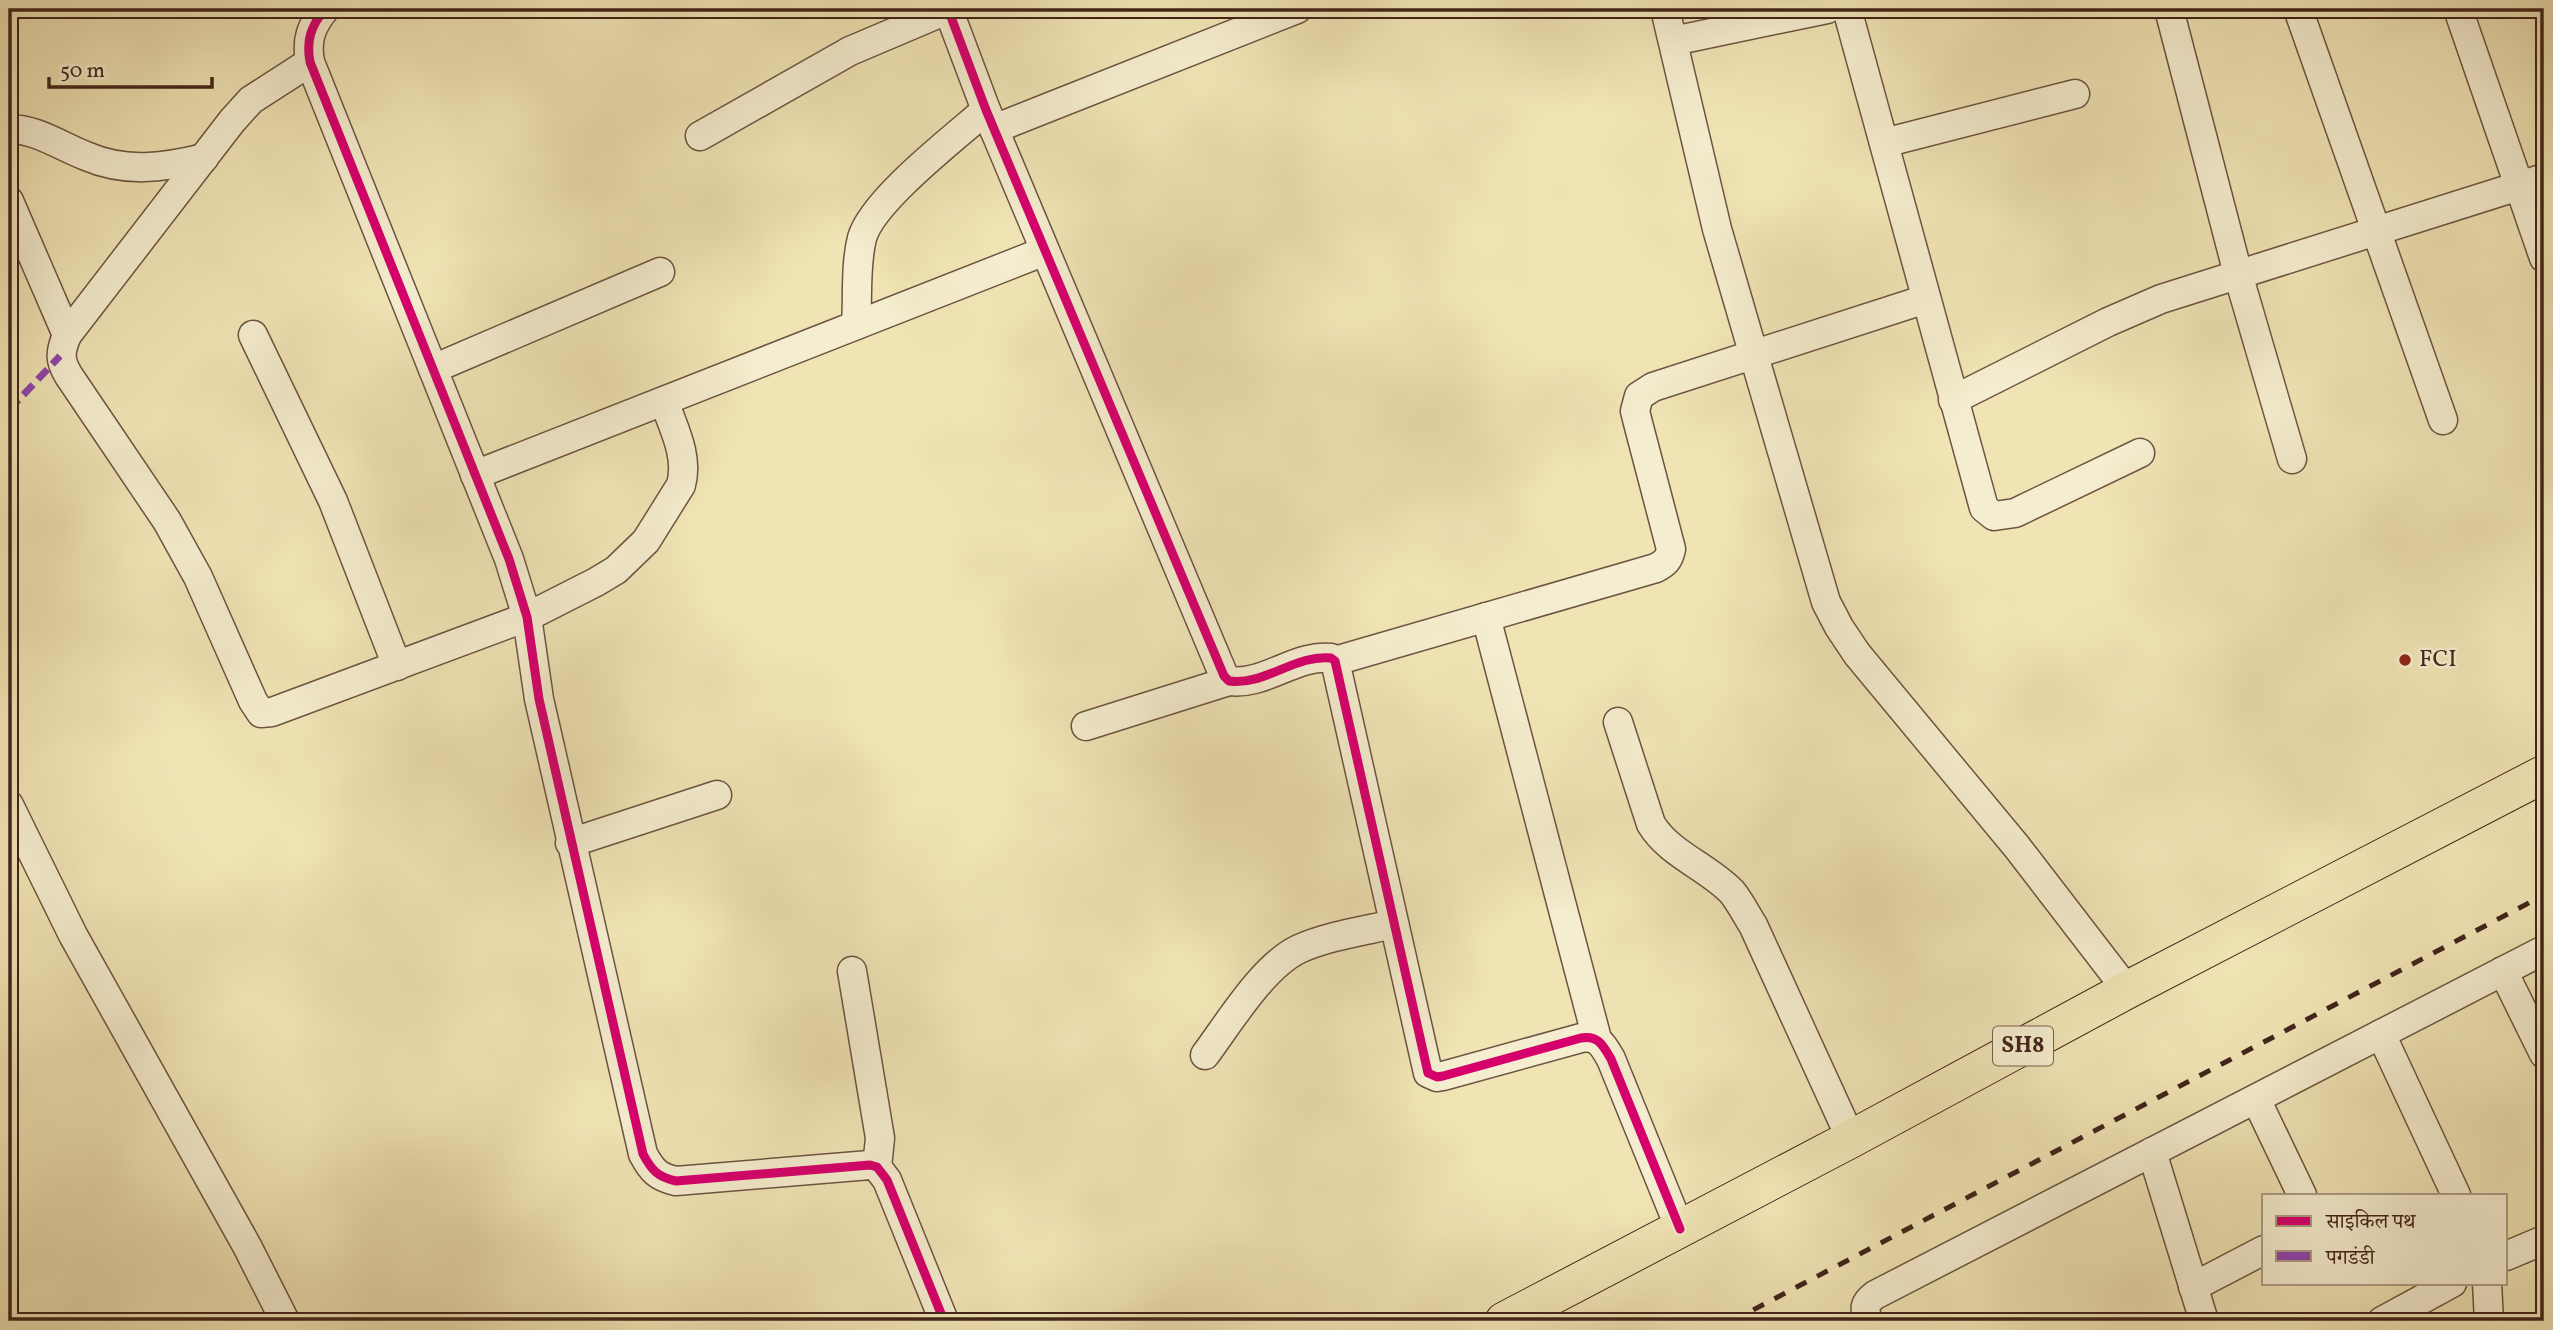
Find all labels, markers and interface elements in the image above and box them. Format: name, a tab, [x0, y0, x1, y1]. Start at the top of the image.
scale bar	[49, 46, 212, 90]
text: 50 m	[60, 57, 105, 86]
place label: FCI	[2419, 643, 2457, 677]
marker: FCI	[2397, 652, 2413, 668]
road number: SH8	[1993, 1026, 2053, 1065]
legend	[2262, 1194, 2508, 1284]
text: साइकिल पथ	[2325, 1208, 2417, 1237]
text: पगडंडी	[2325, 1244, 2376, 1273]

